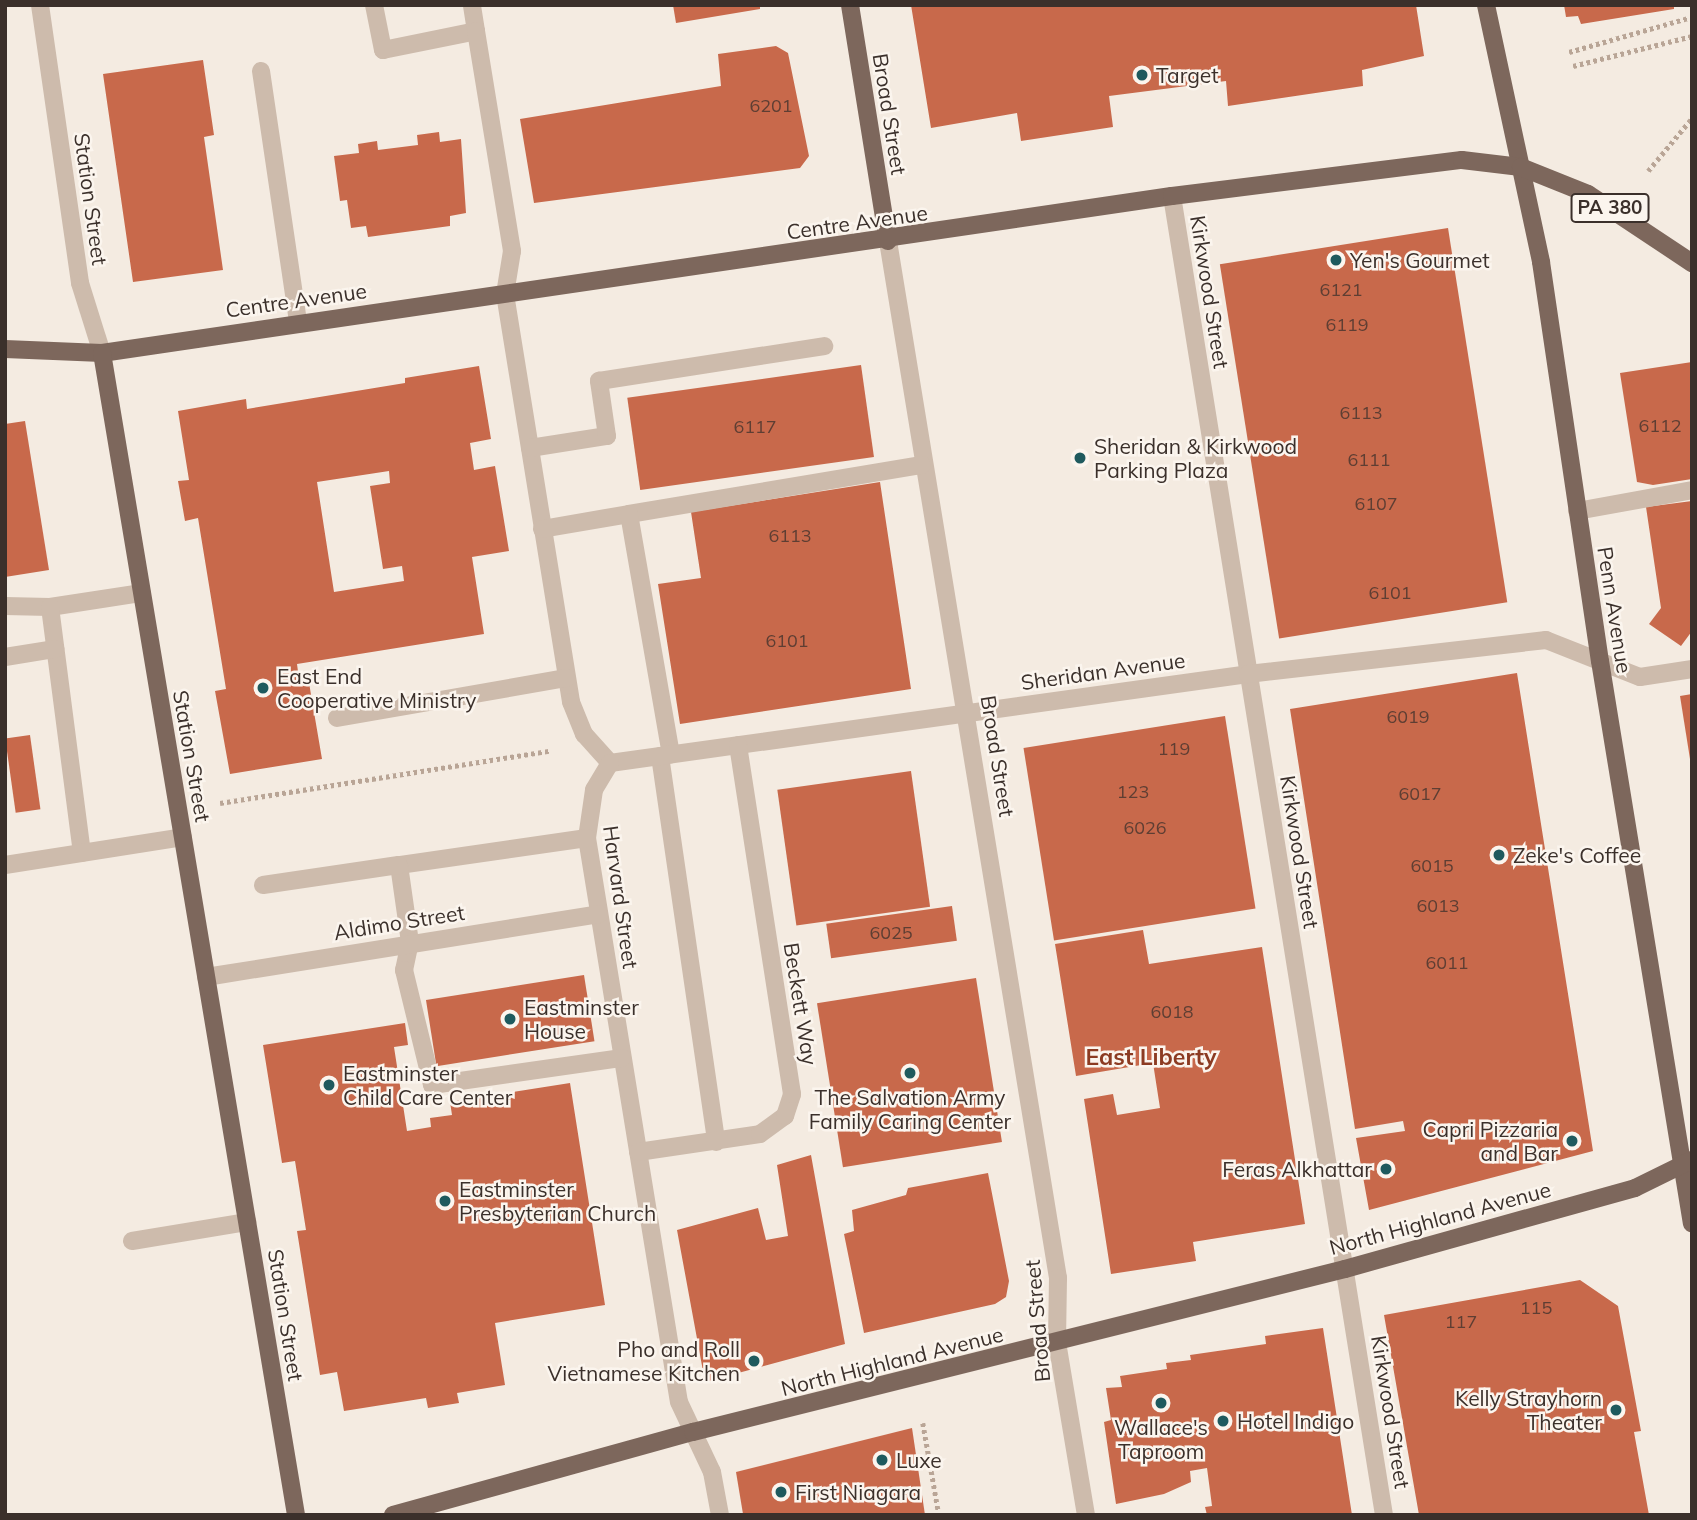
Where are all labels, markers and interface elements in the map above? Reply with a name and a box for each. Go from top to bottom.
street label: Broad Street [868,52,912,176]
place label: Target [1156,62,1219,88]
marker: Target [1134,67,1150,83]
house number: 6201 [749,95,793,117]
street label: Station Street [69,131,113,267]
road number: PA 380 [1570,192,1650,224]
street label: Centre Avenue [785,200,929,244]
street label: Kirkwood Street [1185,214,1235,370]
place label: Yen's Gourmet [1350,247,1490,273]
marker: Yen's Gourmet [1328,252,1344,268]
street label: Centre Avenue [224,278,368,322]
house number: 6121 [1319,279,1363,301]
house number: 6119 [1325,314,1369,336]
house number: 6113 [1339,402,1383,424]
house number: 6112 [1638,415,1682,437]
house number: 6117 [733,416,777,438]
place label: Sheridan & Kirkwood Parking Plaza [1094,433,1297,483]
house number: 6111 [1347,449,1391,471]
marker: Sheridan & Kirkwood Parking Plaza [1072,450,1088,466]
house number: 6107 [1354,493,1398,515]
house number: 6113 [768,525,812,547]
street label: Penn Avenue [1593,545,1637,675]
house number: 6101 [1368,582,1412,604]
house number: 6101 [765,630,809,652]
street label: Sheridan Avenue [1019,647,1187,695]
place label: East End Cooperative Ministry [277,663,476,713]
marker: East End Cooperative Ministry [255,680,271,696]
street label: Station Street [168,688,216,824]
street label: Broad Street [976,694,1020,818]
house number: 6019 [1386,706,1430,728]
house number: 119 [1158,738,1190,760]
street label: Kirkwood Street [1275,774,1325,930]
house number: 123 [1117,781,1149,803]
house number: 6017 [1398,783,1442,805]
house number: 6026 [1123,817,1167,839]
street label: Harvard Street [598,824,644,970]
place label: Zeke's Coffee [1513,842,1641,868]
marker: Zeke's Coffee [1491,847,1507,863]
house number: 6015 [1410,855,1454,877]
house number: 6013 [1416,895,1460,917]
street label: Aldimo Street [332,899,466,945]
house number: 6025 [869,922,913,944]
street label: Beckett Way [779,941,823,1067]
house number: 6011 [1425,952,1469,974]
place label: Eastminster House [524,994,639,1044]
house number: 6018 [1150,1001,1194,1023]
marker: Eastminster House [502,1011,518,1027]
district label: East Liberty [1085,1043,1217,1071]
place label: Eastminster Child Care Center [343,1060,512,1110]
marker: The Salvation Army Family Caring Center [902,1065,918,1081]
marker: Eastminster Child Care Center [321,1077,337,1093]
place label: The Salvation Army Family Caring Center [809,1084,1011,1134]
place label: Capri Pizzaria and Bar [1422,1116,1558,1166]
marker: Capri Pizzaria and Bar [1564,1133,1580,1149]
place label: Feras Alkhattar [1222,1156,1372,1182]
marker: Feras Alkhattar [1378,1161,1394,1177]
place label: Eastminster Presbyterian Church [459,1176,656,1226]
street label: North Highland Avenue [1327,1176,1553,1260]
marker: Eastminster Presbyterian Church [437,1193,453,1209]
street label: Station Street [263,1247,309,1383]
street label: Broad Street [1019,1259,1055,1383]
house number: 115 [1520,1297,1552,1319]
house number: 117 [1445,1311,1477,1333]
street label: North Highland Avenue [778,1321,1006,1401]
street label: Kirkwood Street [1366,1334,1416,1490]
place label: Pho and Roll Vietnamese Kitchen [548,1336,740,1386]
marker: Pho and Roll Vietnamese Kitchen [746,1353,762,1369]
place label: Kelly Strayhorn Theater [1455,1385,1602,1435]
marker: Wallace's Taproom [1153,1395,1169,1411]
marker: Kelly Strayhorn Theater [1608,1402,1624,1418]
place label: Hotel Indigo [1237,1408,1354,1434]
marker: Hotel Indigo [1215,1413,1231,1429]
place label: Wallace's Taproom [1114,1414,1208,1464]
place label: Luxe [896,1447,942,1473]
marker: Luxe [874,1452,890,1468]
place label: First Niagara [795,1479,921,1505]
marker: First Niagara [773,1484,789,1500]

